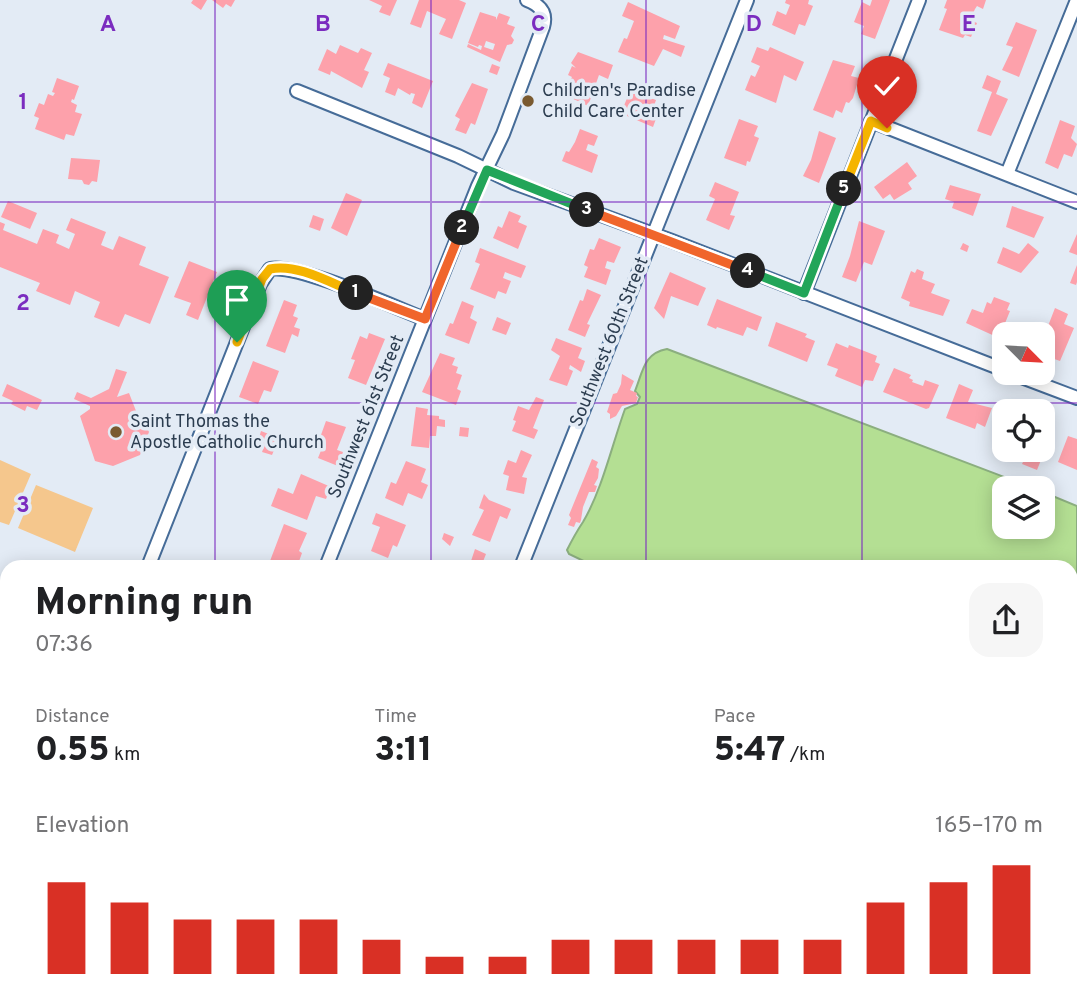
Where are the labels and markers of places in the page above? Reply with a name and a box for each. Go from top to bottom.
pin [857,56,917,128]
place label: Children's Paradise Child Care Center [542,80,696,124]
marker: Children's Paradise Child Care Center [520,93,536,109]
pin: 5 [826,172,862,206]
pin: 3 [570,192,604,228]
pin: 2 [444,210,480,246]
pin: 4 [730,254,766,288]
pin [207,270,267,342]
pin: 1 [338,276,374,310]
place label: Saint Thomas the Apostle Catholic Church [130,411,324,455]
marker: Saint Thomas the Apostle Catholic Church [108,424,124,440]

